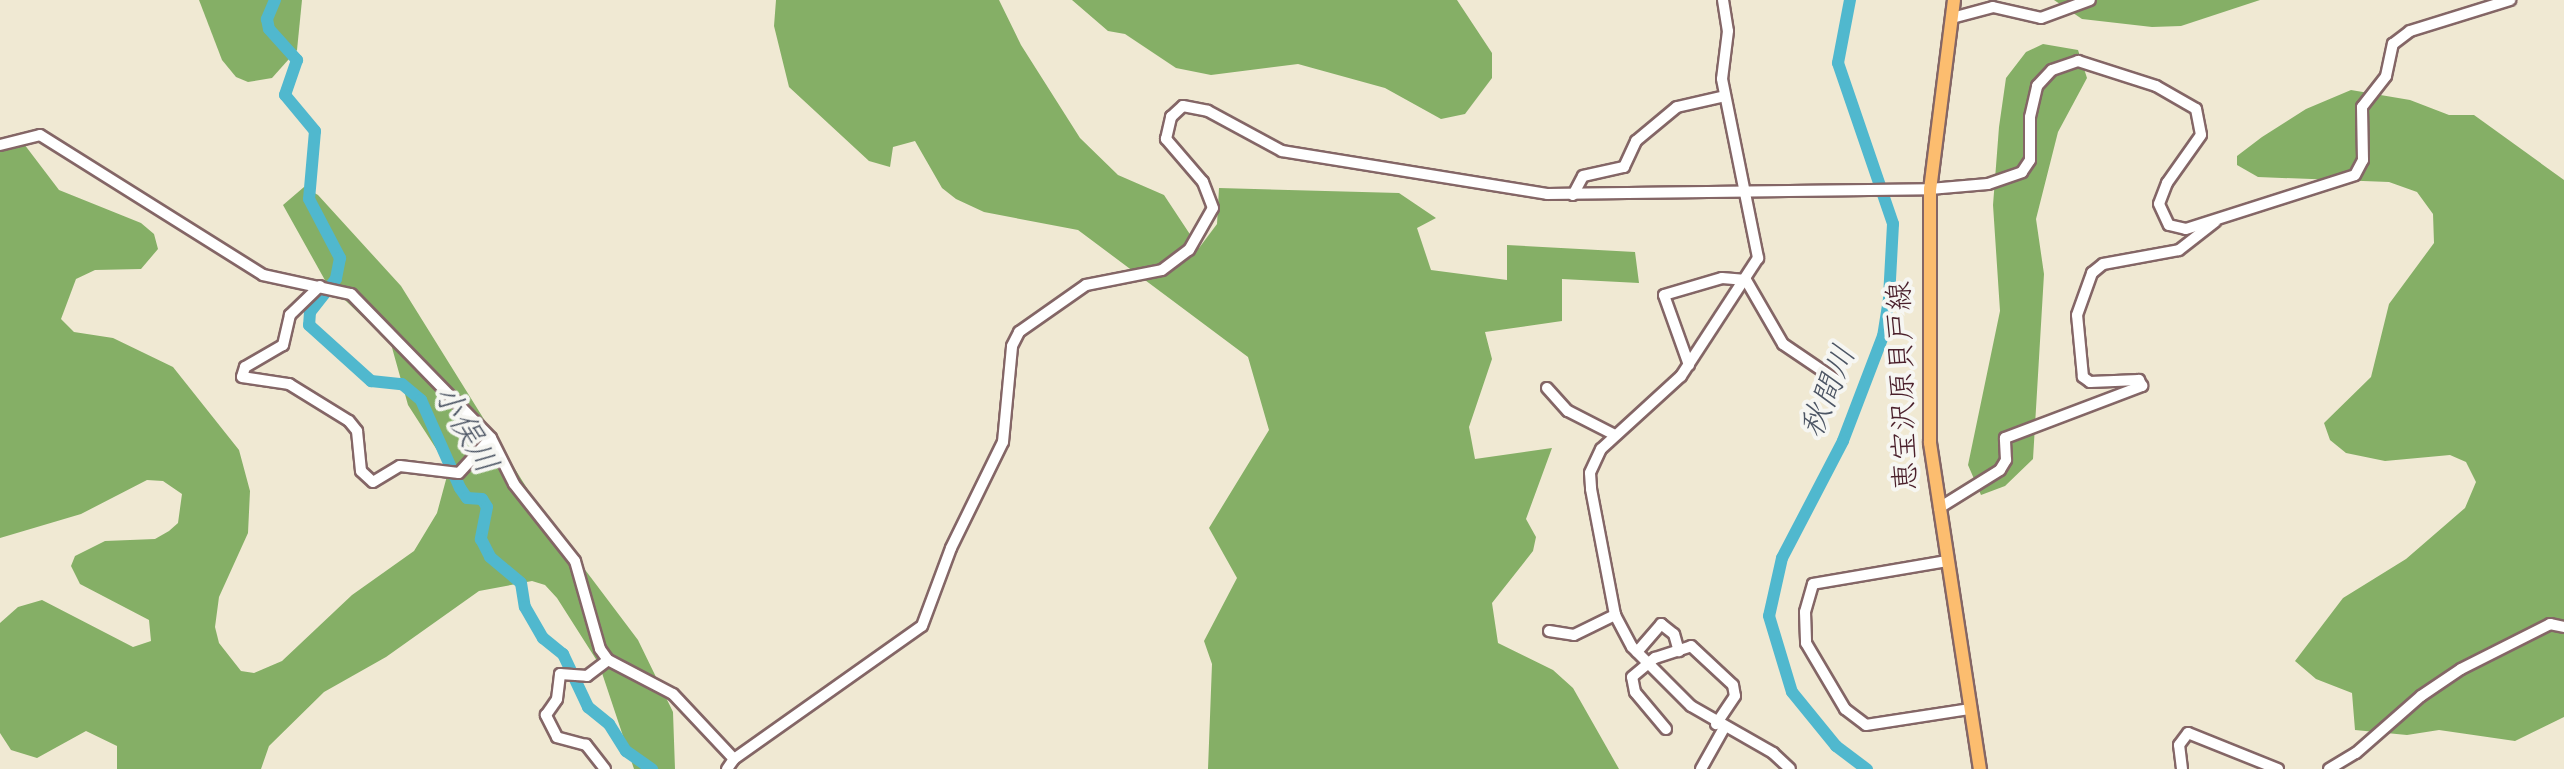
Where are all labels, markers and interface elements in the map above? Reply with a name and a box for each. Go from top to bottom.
street label: 恵宝沢原貝戸線 [1885,280,1929,492]
water label: 秋間川 [1796,341,1868,445]
water label: 小俣川 [421,380,503,482]

